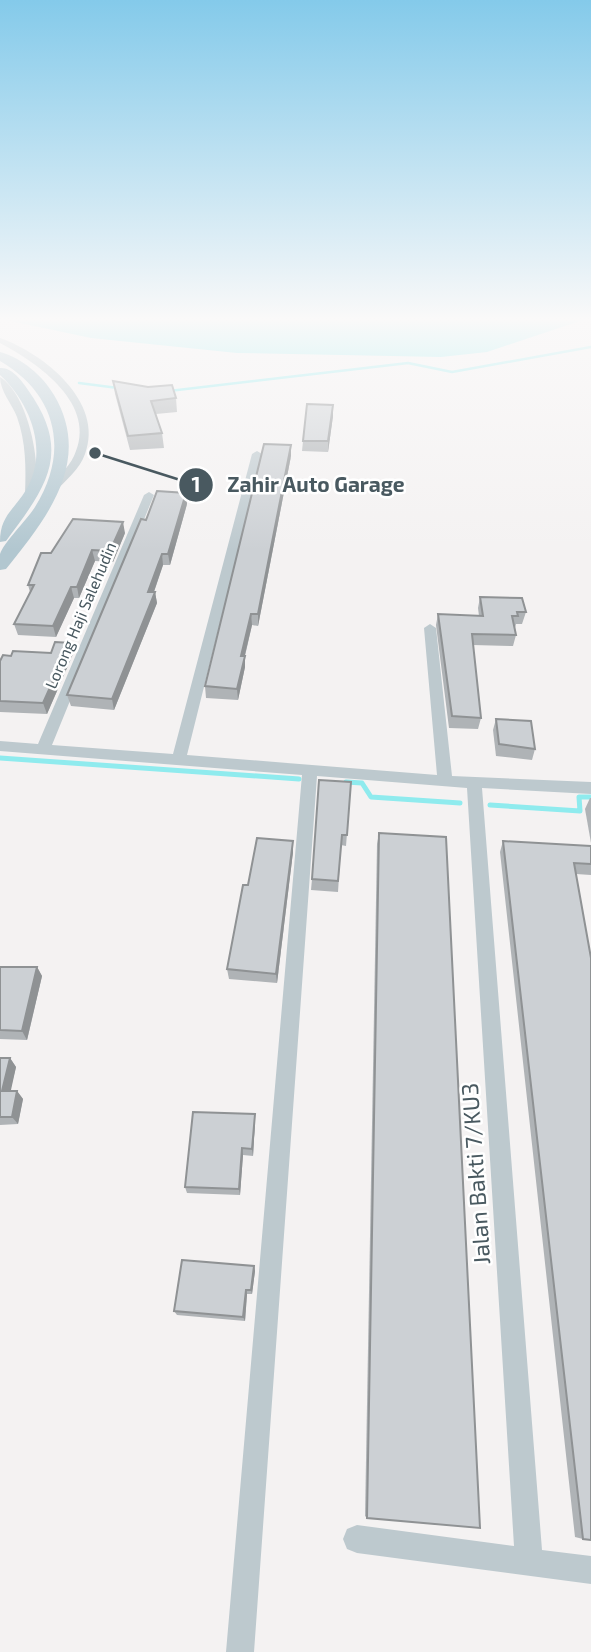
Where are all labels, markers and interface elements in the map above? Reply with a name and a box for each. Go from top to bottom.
callout: Zahir Auto Garage [178,464,419,506]
text: 1 [191,471,201,496]
text: Zahir Auto Garage [227,471,405,496]
street label: Lorong Haji Salehudin [41,539,120,692]
street label: Jalan Bakti 7/KU3 [455,1082,495,1266]

